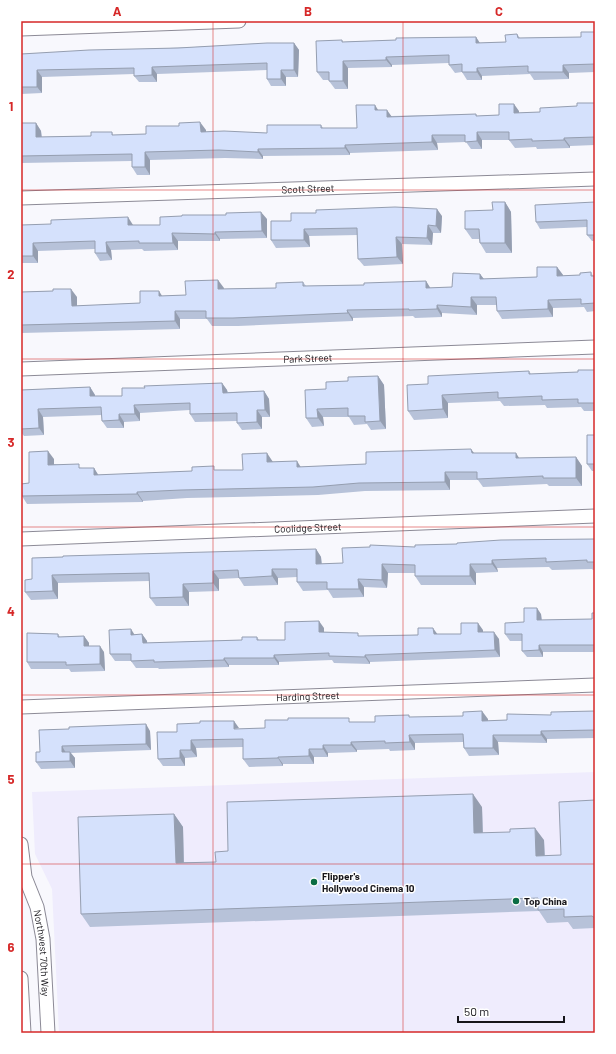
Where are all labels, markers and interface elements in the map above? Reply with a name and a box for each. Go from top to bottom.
text: A [113,3,122,19]
text: B [304,3,312,19]
text: C [495,3,503,19]
text: 1 [9,98,13,114]
street label: Scott Street [281,182,335,195]
text: 2 [7,266,15,282]
street label: Park Street [283,351,333,365]
text: 3 [7,434,15,450]
street label: Coolidge Street [274,520,342,535]
text: 4 [7,603,15,619]
street label: Harding Street [276,689,340,703]
text: 5 [7,771,15,787]
place label: Flipper's Hollywood Cinema 10 [322,870,415,894]
marker: Flipper's Hollywood Cinema 10 [309,877,319,887]
place label: Top China [524,895,567,907]
marker: Top China [511,896,521,906]
street label: Northwest 70th Way [32,909,52,997]
text: 6 [8,939,15,955]
scale bar [458,998,564,1024]
text: 50 m [464,1004,489,1018]

